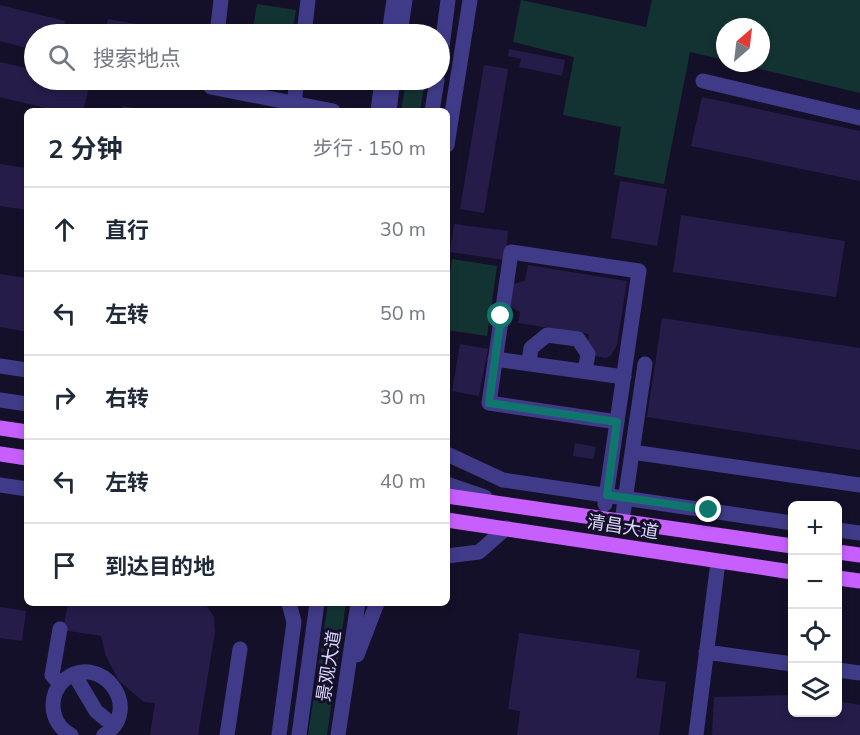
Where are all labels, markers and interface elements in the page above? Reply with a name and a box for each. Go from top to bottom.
north arrow [716,18,770,72]
search box [24,24,450,90]
icon: search [45,41,78,74]
text: 搜索地点 [93,44,181,74]
text: 2 分钟 [48,132,123,167]
text: 步行 · 150 m [313,135,426,162]
icon: ahead [48,213,81,246]
text: 直行 [105,216,149,246]
text: 30 m [380,216,426,243]
icon: left [48,297,81,330]
text: 左转 [105,300,149,330]
text: 50 m [380,300,426,327]
route start [487,302,513,328]
icon: right [48,381,81,414]
text: 右转 [105,384,149,414]
text: 30 m [380,384,426,411]
icon: left [48,465,81,498]
text: 左转 [105,468,149,498]
text: 40 m [380,468,426,495]
route end [695,496,721,522]
map controls [788,501,842,717]
button: + [788,501,842,555]
street label: 清昌大道 [586,510,660,544]
icon: arrive [48,549,81,582]
text: 到达目的地 [105,552,215,582]
button: − [788,555,842,609]
button: locate [788,609,842,663]
street label: 景观大道 [312,629,346,703]
button: layers [788,663,842,717]

